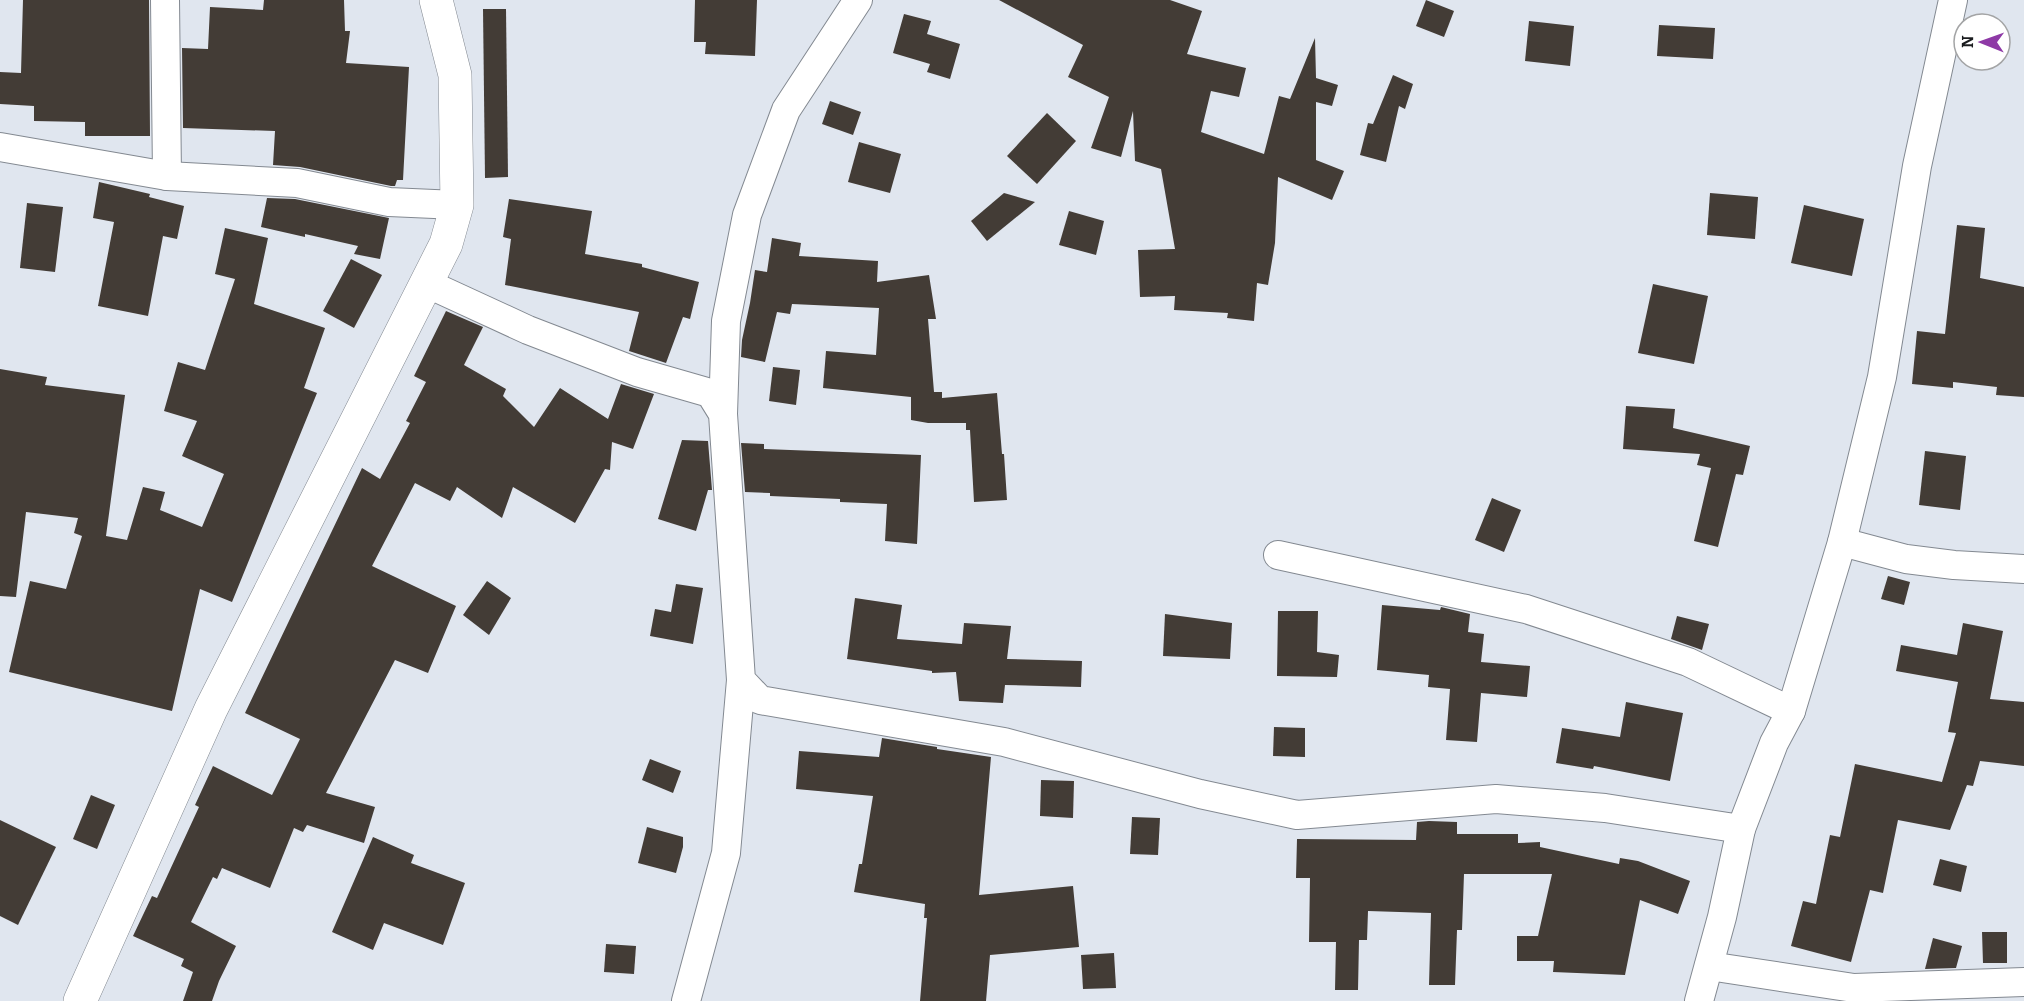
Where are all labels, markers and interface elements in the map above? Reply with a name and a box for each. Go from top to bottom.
north arrow [1952,12,2012,72]
text: N [1958,35,1977,48]

